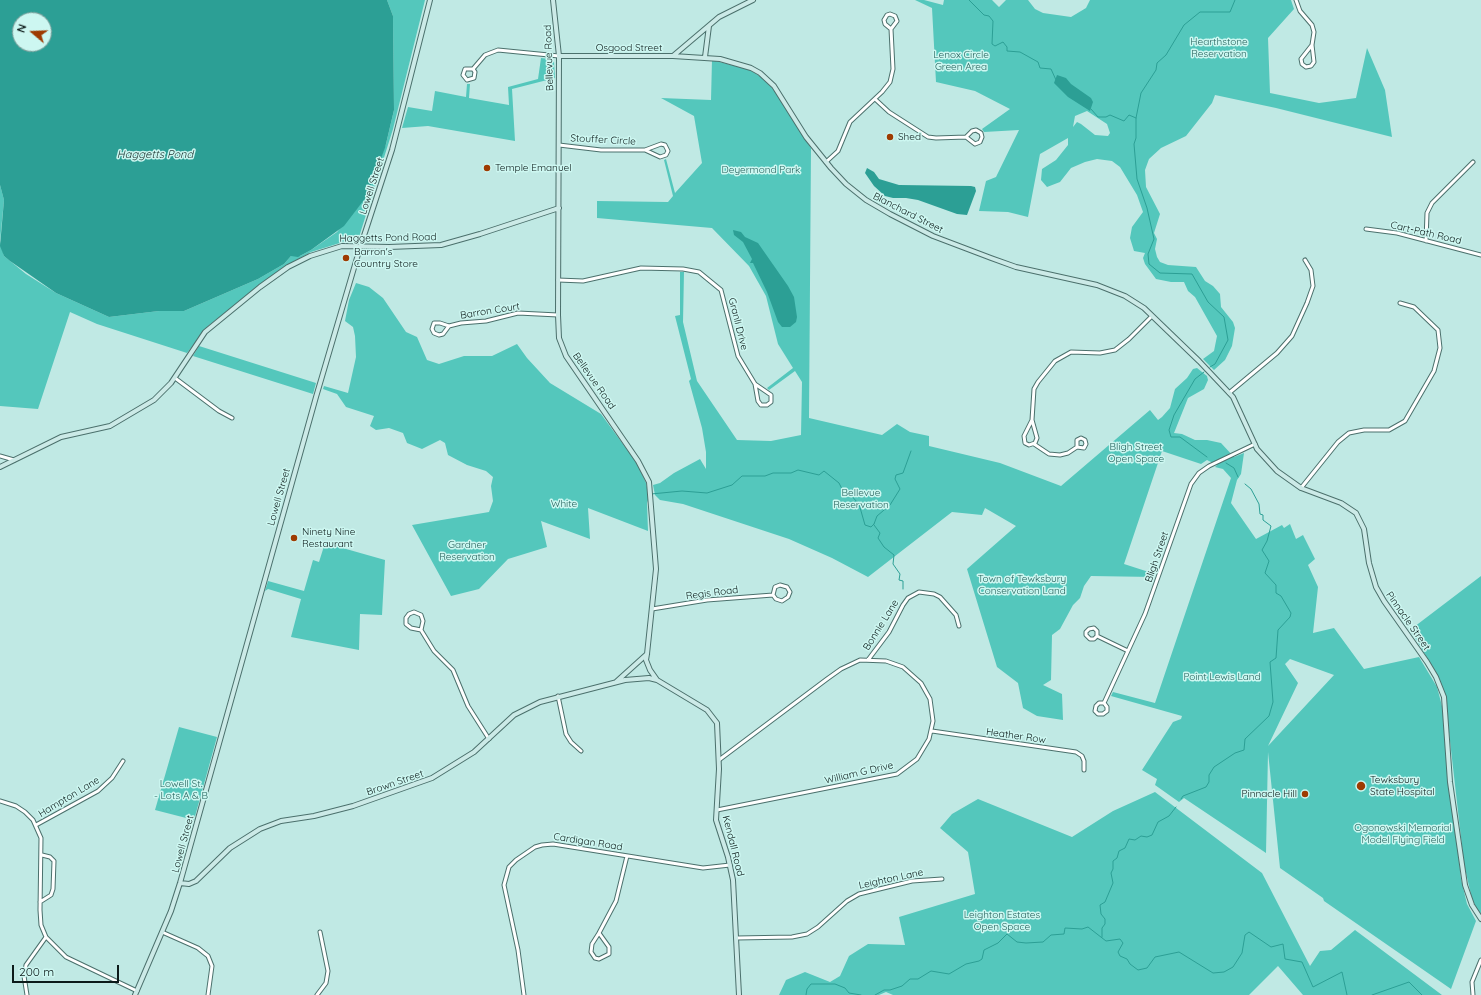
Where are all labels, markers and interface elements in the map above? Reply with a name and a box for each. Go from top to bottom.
north arrow [12,12,52,52]
text: N [14,22,30,35]
street label: Bellevue Road [542,25,556,91]
park label: Hearthstone Reservation [1190,36,1248,60]
street label: Osgood Street [596,42,662,54]
park label: Lenox Circle Green Area [933,49,989,72]
place label: Shed [898,131,921,143]
street label: Stouffer Circle [570,132,636,148]
marker: Shed [885,132,895,142]
water label: Haggetts Pond [117,148,193,162]
street label: Lowell Street [357,156,387,216]
place label: Temple Emanuel [495,162,572,174]
marker: Temple Emanuel [482,163,492,173]
park label: Deyermond Park [722,164,800,176]
street label: Blanchard Street [871,190,945,236]
street label: Cart-Path Road [1389,219,1463,247]
street label: Haggetts Pond Road [339,231,437,245]
place label: Barron's Country Store [354,246,418,270]
marker: Barron's Country Store [341,253,351,263]
street label: Granli Drive [726,296,750,352]
street label: Barron Court [459,300,521,322]
street label: Bellevue Road [570,350,618,412]
park label: Bligh Street Open Space [1108,441,1164,464]
street label: Lowell Street [265,467,293,527]
park label: Bellevue Reservation [833,487,889,510]
park label: White [551,498,577,510]
place label: Ninety Nine Restaurant [302,526,355,550]
street label: Bligh Street [1143,530,1171,584]
marker: Ninety Nine Restaurant [289,533,299,543]
park label: Gardner Reservation [439,539,495,562]
park label: Town of Tewksbury Conservation Land [978,573,1066,596]
street label: Regis Road [685,584,739,602]
street label: Pinnacle Street [1383,589,1433,653]
street label: Bonnie Lane [861,597,901,653]
park label: Point Lewis Land [1183,671,1261,683]
street label: Heather Row [985,726,1047,746]
street label: William G Drive [823,759,895,787]
street label: Brown Street [365,768,425,798]
street label: Hampton Lane [36,774,102,820]
place label: Tewksbury State Hospital [1370,774,1435,798]
park label: Lowell St. - Lots A & B [154,778,208,802]
marker: Tewksbury State Hospital [1355,780,1367,792]
place label: Pinnacle Hill [1242,788,1297,800]
marker: Pinnacle Hill [1300,789,1310,799]
street label: Lowell Street [170,814,196,874]
street label: Kendall Road [720,814,746,878]
park label: Ogonowski Memorial Model Flying Field [1354,822,1452,846]
street label: Cardigan Road [552,831,624,853]
street label: Leighton Lane [858,866,924,892]
park label: Leighton Estates Open Space [964,909,1040,932]
scale bar [14,957,121,983]
text: 200 m [19,964,54,979]

